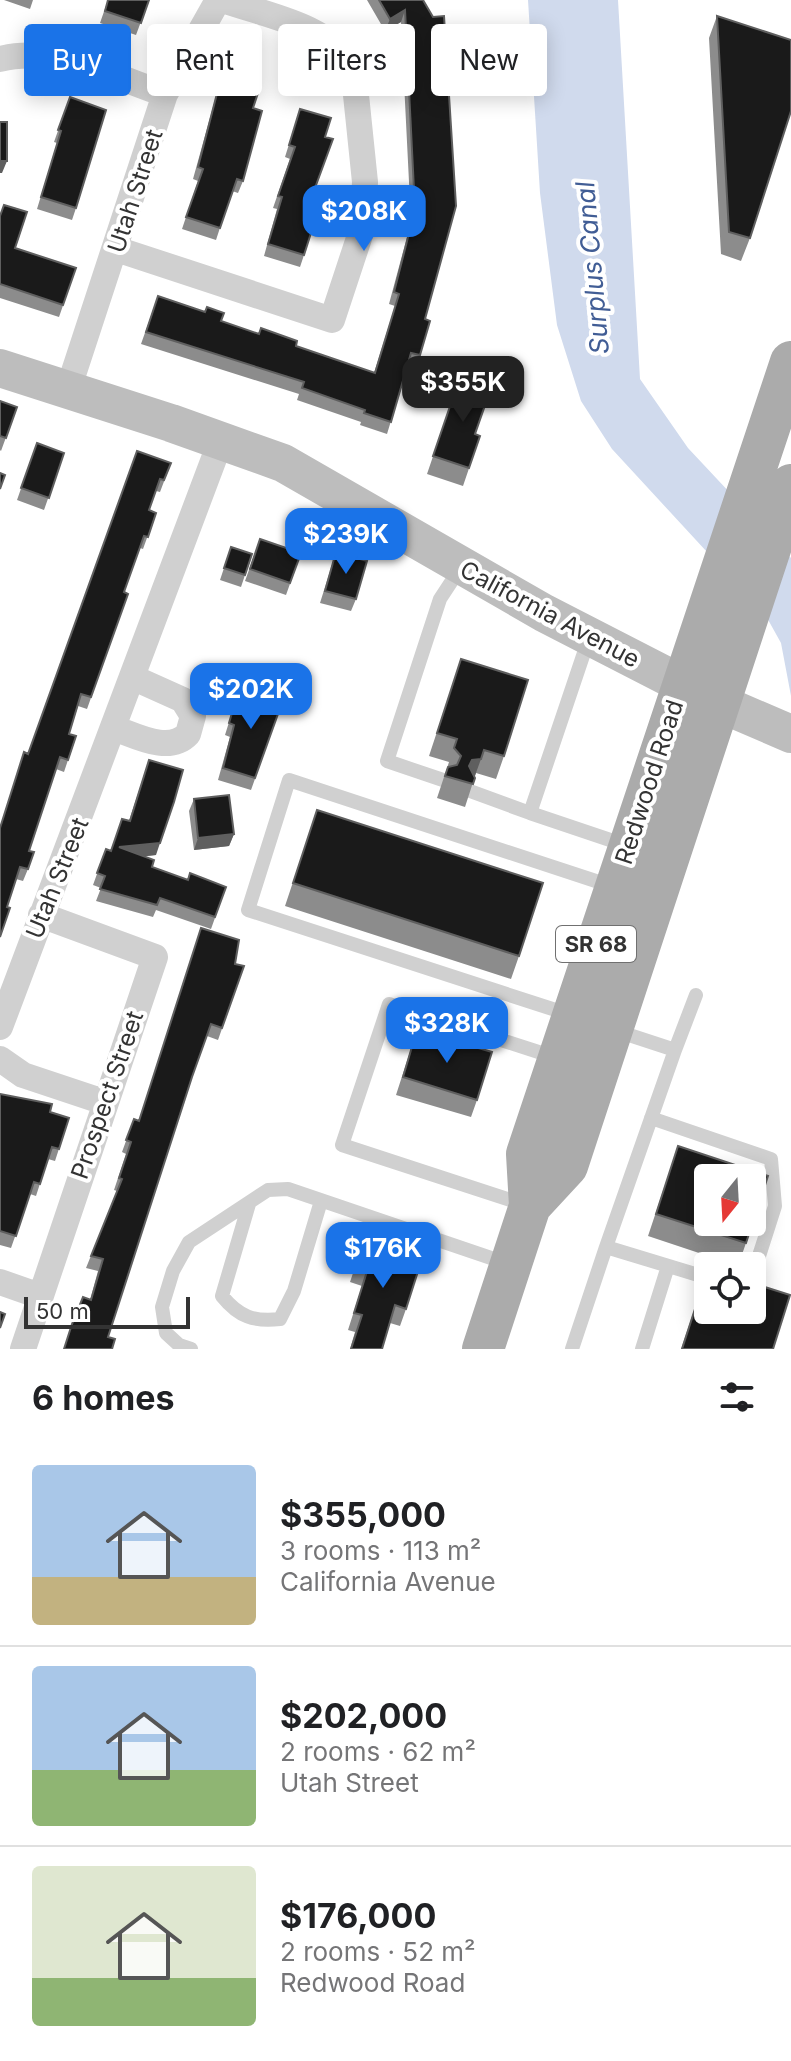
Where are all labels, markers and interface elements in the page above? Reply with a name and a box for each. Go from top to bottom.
chip: Buy [24,24,131,96]
chip: Rent [147,24,262,96]
chip: Filters [278,24,415,96]
chip: New [431,24,547,96]
street label: Utah Street [101,126,169,256]
water label: Surplus Canal [569,180,615,356]
pin: $208K [308,185,420,253]
text: $208K [321,195,407,226]
pin: $355K [407,356,519,424]
text: $355K [420,366,506,397]
pin: $239K [290,508,402,576]
text: $239K [303,518,389,549]
street label: California Avenue [455,554,645,674]
pin: $202K [195,663,307,731]
text: $202K [208,673,294,704]
street label: Redwood Road [609,696,689,868]
street label: Utah Street [20,813,94,943]
road number: SR 68 [556,926,636,962]
pin: $328K [391,997,503,1065]
street label: Prospect Street [65,1007,149,1183]
text: $328K [404,1007,490,1038]
north arrow [694,1164,766,1236]
map controls [694,1164,766,1324]
pin: $176K [327,1222,439,1290]
text: $176K [344,1232,422,1263]
button: locate [694,1252,766,1324]
scale bar [24,1293,190,1329]
text: 50 m [36,1298,89,1324]
icon: filters [715,1375,759,1419]
text: 6 homes [32,1377,174,1418]
text: $355,000 [280,1494,446,1535]
icon: home [96,1497,192,1593]
text: 3 rooms · 113 m² [280,1535,481,1566]
text: California Avenue [280,1566,496,1597]
text: $202,000 [280,1695,447,1736]
icon: home [96,1698,192,1794]
text: 2 rooms · 62 m² [280,1736,476,1767]
text: Utah Street [280,1767,419,1798]
text: $176,000 [280,1895,436,1936]
icon: home [96,1898,192,1994]
text: 2 rooms · 52 m² [280,1936,476,1967]
text: Redwood Road [280,1967,465,1998]

